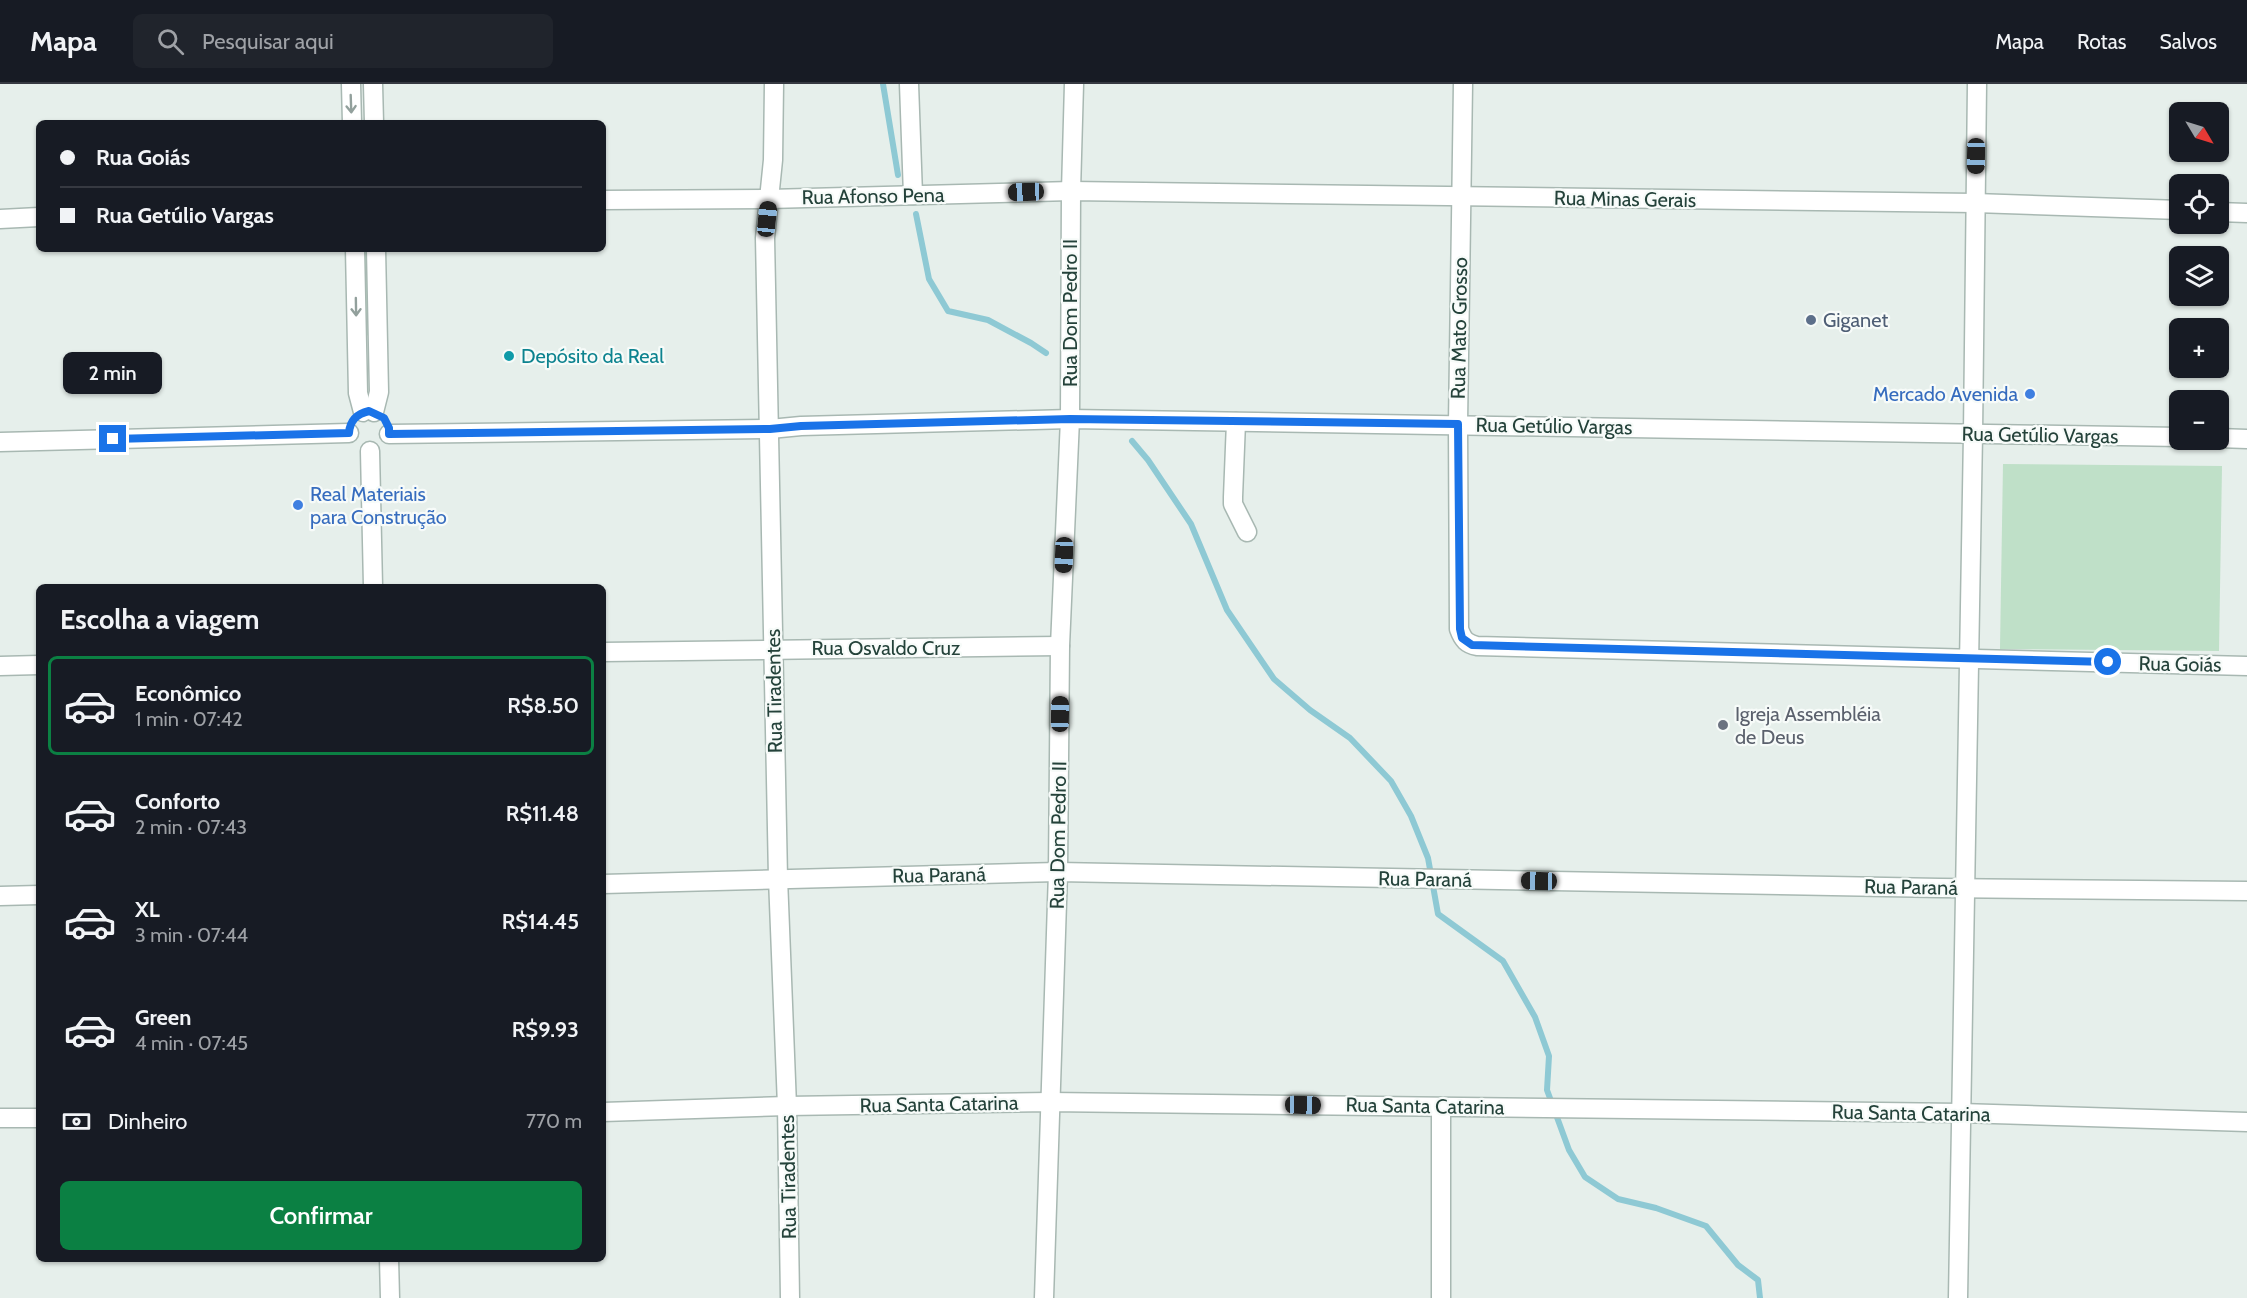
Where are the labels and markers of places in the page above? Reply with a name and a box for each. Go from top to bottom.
place label: Giganet [1823,308,1889,332]
marker: Giganet [1804,313,1818,327]
place label: Depósito da Real [521,344,664,368]
marker: Depósito da Real [502,349,516,363]
place label: Mercado Avenida [1873,382,2018,406]
marker: Mercado Avenida [2023,387,2037,401]
place label: Real Materiais para Construção [310,482,447,529]
marker: Real Materiais para Construção [291,498,305,512]
place label: Igreja Assembléia de Deus [1735,702,1881,749]
marker: Igreja Assembléia de Deus [1716,718,1730,732]

